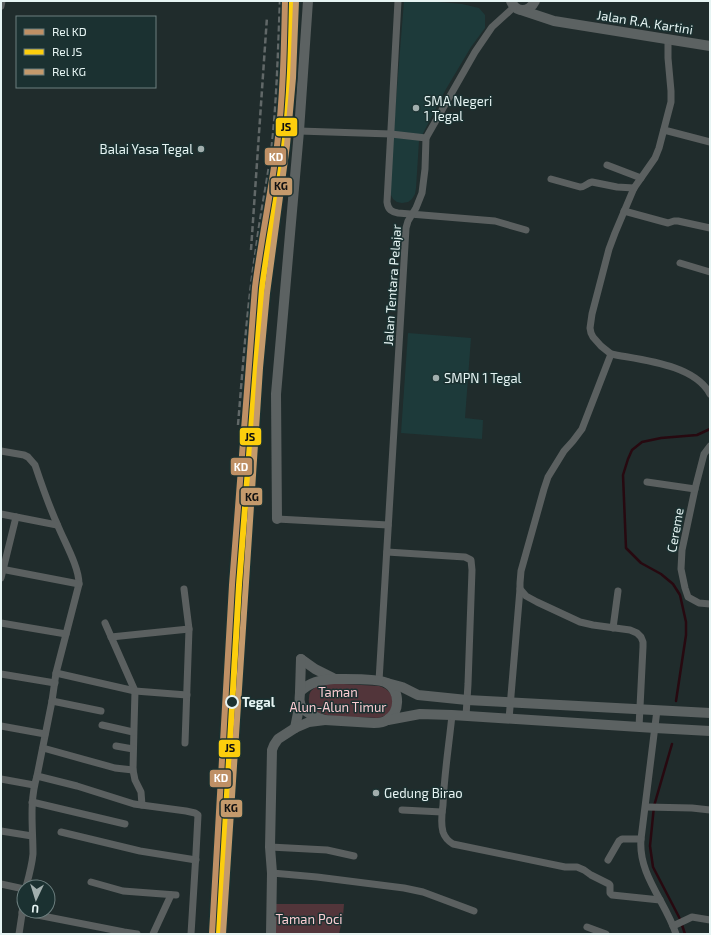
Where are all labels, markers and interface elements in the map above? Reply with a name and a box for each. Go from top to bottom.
street label: Jalan R.A. Kartini [596,7,694,37]
legend [16,16,156,88]
text: Rel KD [52,24,87,38]
text: Rel JS [52,44,83,58]
text: Rel KG [52,64,86,78]
place label: SMA Negeri 1 Tegal [424,93,492,124]
marker: SMA Negeri 1 Tegal [411,103,421,113]
line badge: JS [275,117,298,137]
text: JS [281,120,292,133]
place label: Balai Yasa Tegal [100,141,193,157]
marker: Balai Yasa Tegal [196,144,206,154]
line badge: KD [264,147,287,166]
text: KD [269,150,283,163]
line badge: KG [270,177,293,196]
text: KG [274,179,288,192]
street label: Jalan Tentara Pelajar [380,224,404,346]
place label: SMPN 1 Tegal [444,370,522,386]
marker: SMPN 1 Tegal [431,373,441,383]
line badge: JS [239,427,262,446]
text: JS [245,430,256,443]
line badge: KD [230,457,253,476]
text: KD [234,460,248,473]
line badge: KG [240,487,263,506]
text: KG [245,490,259,503]
street label: Cereme [663,507,687,553]
park label: Taman Alun-Alun Timur [289,684,387,715]
place label: Tegal [242,694,276,710]
marker: Tegal [225,695,239,709]
line badge: JS [218,739,241,758]
text: JS [225,741,236,754]
line badge: KD [209,769,232,788]
text: KD [214,771,228,784]
place label: Gedung Birao [384,785,463,801]
marker: Gedung Birao [371,788,381,798]
line badge: KG [220,799,243,818]
text: KG [224,801,238,814]
north arrow [16,879,56,919]
text: U [31,903,39,916]
park label: Taman Poci [275,911,343,927]

